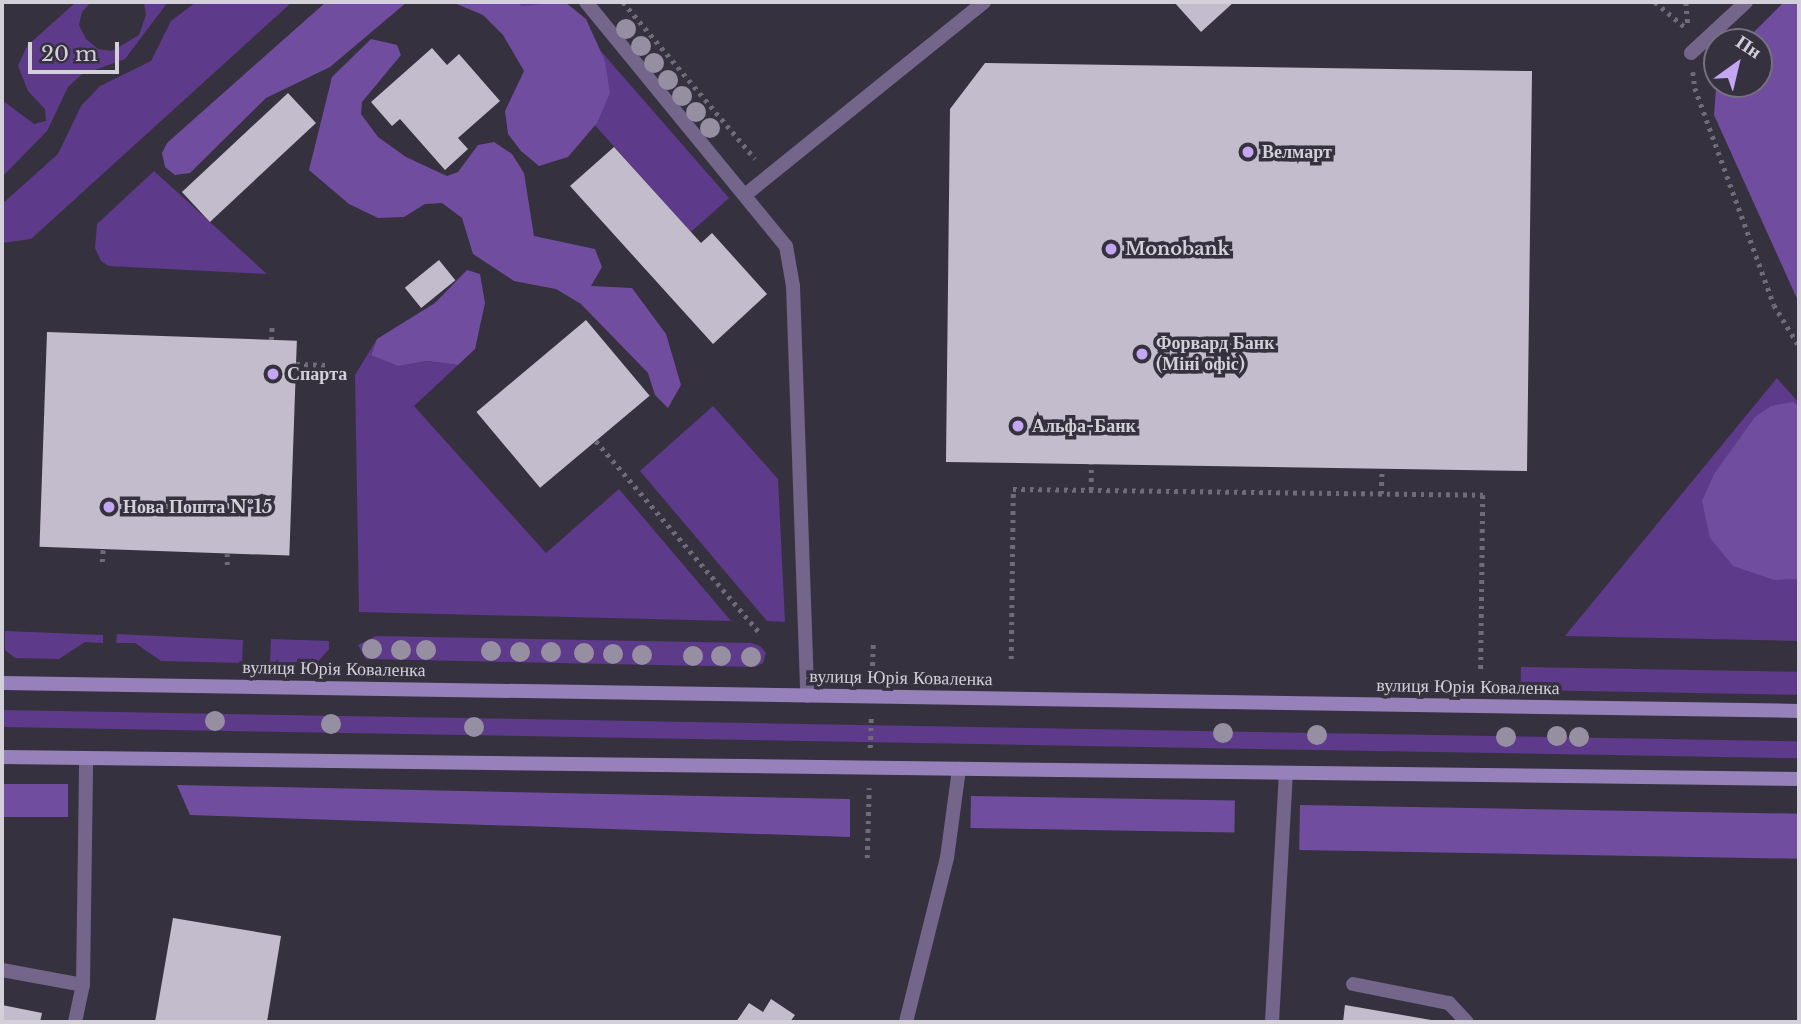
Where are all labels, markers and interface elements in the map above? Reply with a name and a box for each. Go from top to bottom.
scale bar [32,28,122,72]
north arrow [1703,28,1773,98]
text: Пн [1732,30,1766,64]
text: 20 m [41,41,98,67]
place label: Велмарт [1262,141,1332,163]
marker: Велмарт [1240,144,1256,160]
place label: Monobank [1125,238,1230,260]
marker: Monobank [1103,241,1119,257]
place label: Форвард Банк (Міні офіс) [1156,333,1275,376]
marker: Форвард Банк (Міні офіс) [1134,346,1150,362]
place label: Спарта [287,363,347,385]
marker: Спарта [265,366,281,382]
place label: Альфа-Банк [1032,415,1136,437]
marker: Альфа-Банк [1010,418,1026,434]
place label: Нова Пошта №15 [123,496,272,518]
marker: Нова Пошта №15 [101,499,117,515]
street label: вулиця Юрія Коваленка [242,657,426,681]
street label: вулиця Юрія Коваленка [809,666,993,690]
street label: вулиця Юрія Коваленка [1376,675,1560,699]

